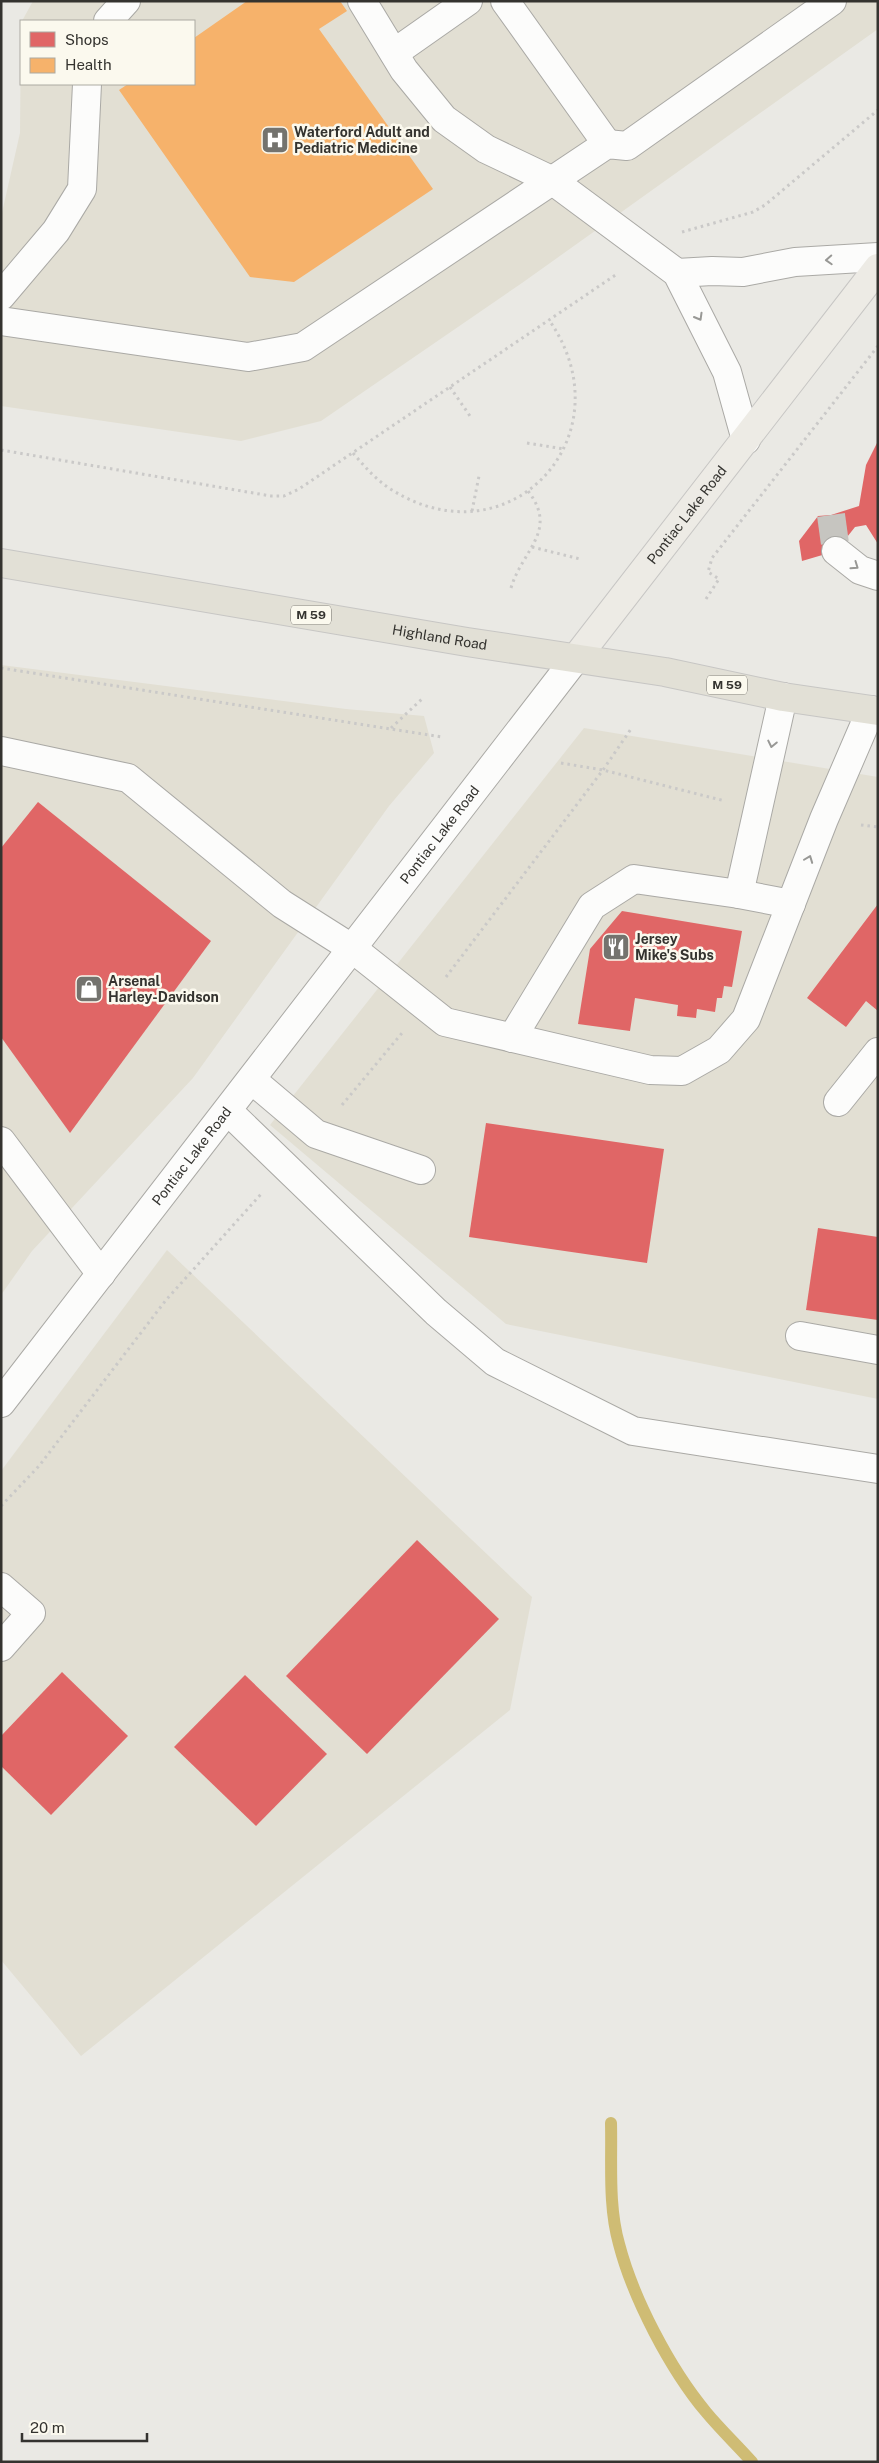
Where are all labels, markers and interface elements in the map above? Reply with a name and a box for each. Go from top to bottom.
legend [20,20,195,85]
text: Shops [65,31,109,48]
text: Health [65,56,112,73]
place label: Waterford Adult and Pediatric Medicine [294,124,430,156]
hospital icon: Waterford Adult and Pediatric Medicine [260,125,290,155]
one-way arrow [825,255,833,266]
one-way arrow [693,312,703,321]
street label: Pontiac Lake Road [644,463,730,567]
one-way arrow [850,560,859,569]
road number: M 59 [291,606,331,624]
street label: Highland Road [391,621,488,653]
road number: M 59 [707,676,747,694]
one-way arrow [768,740,778,749]
street label: Pontiac Lake Road [397,782,483,887]
one-way arrow [802,855,813,864]
place label: Jersey Mike's Subs [635,931,714,963]
restaurant icon: Jersey Mike's Subs [601,932,631,962]
place label: Arsenal Harley-Davidson [108,973,219,1005]
shop icon: Arsenal Harley-Davidson [74,974,104,1004]
street label: Pontiac Lake Road [149,1104,235,1208]
scale bar [22,2410,148,2442]
text: 20 m [30,2419,65,2436]

